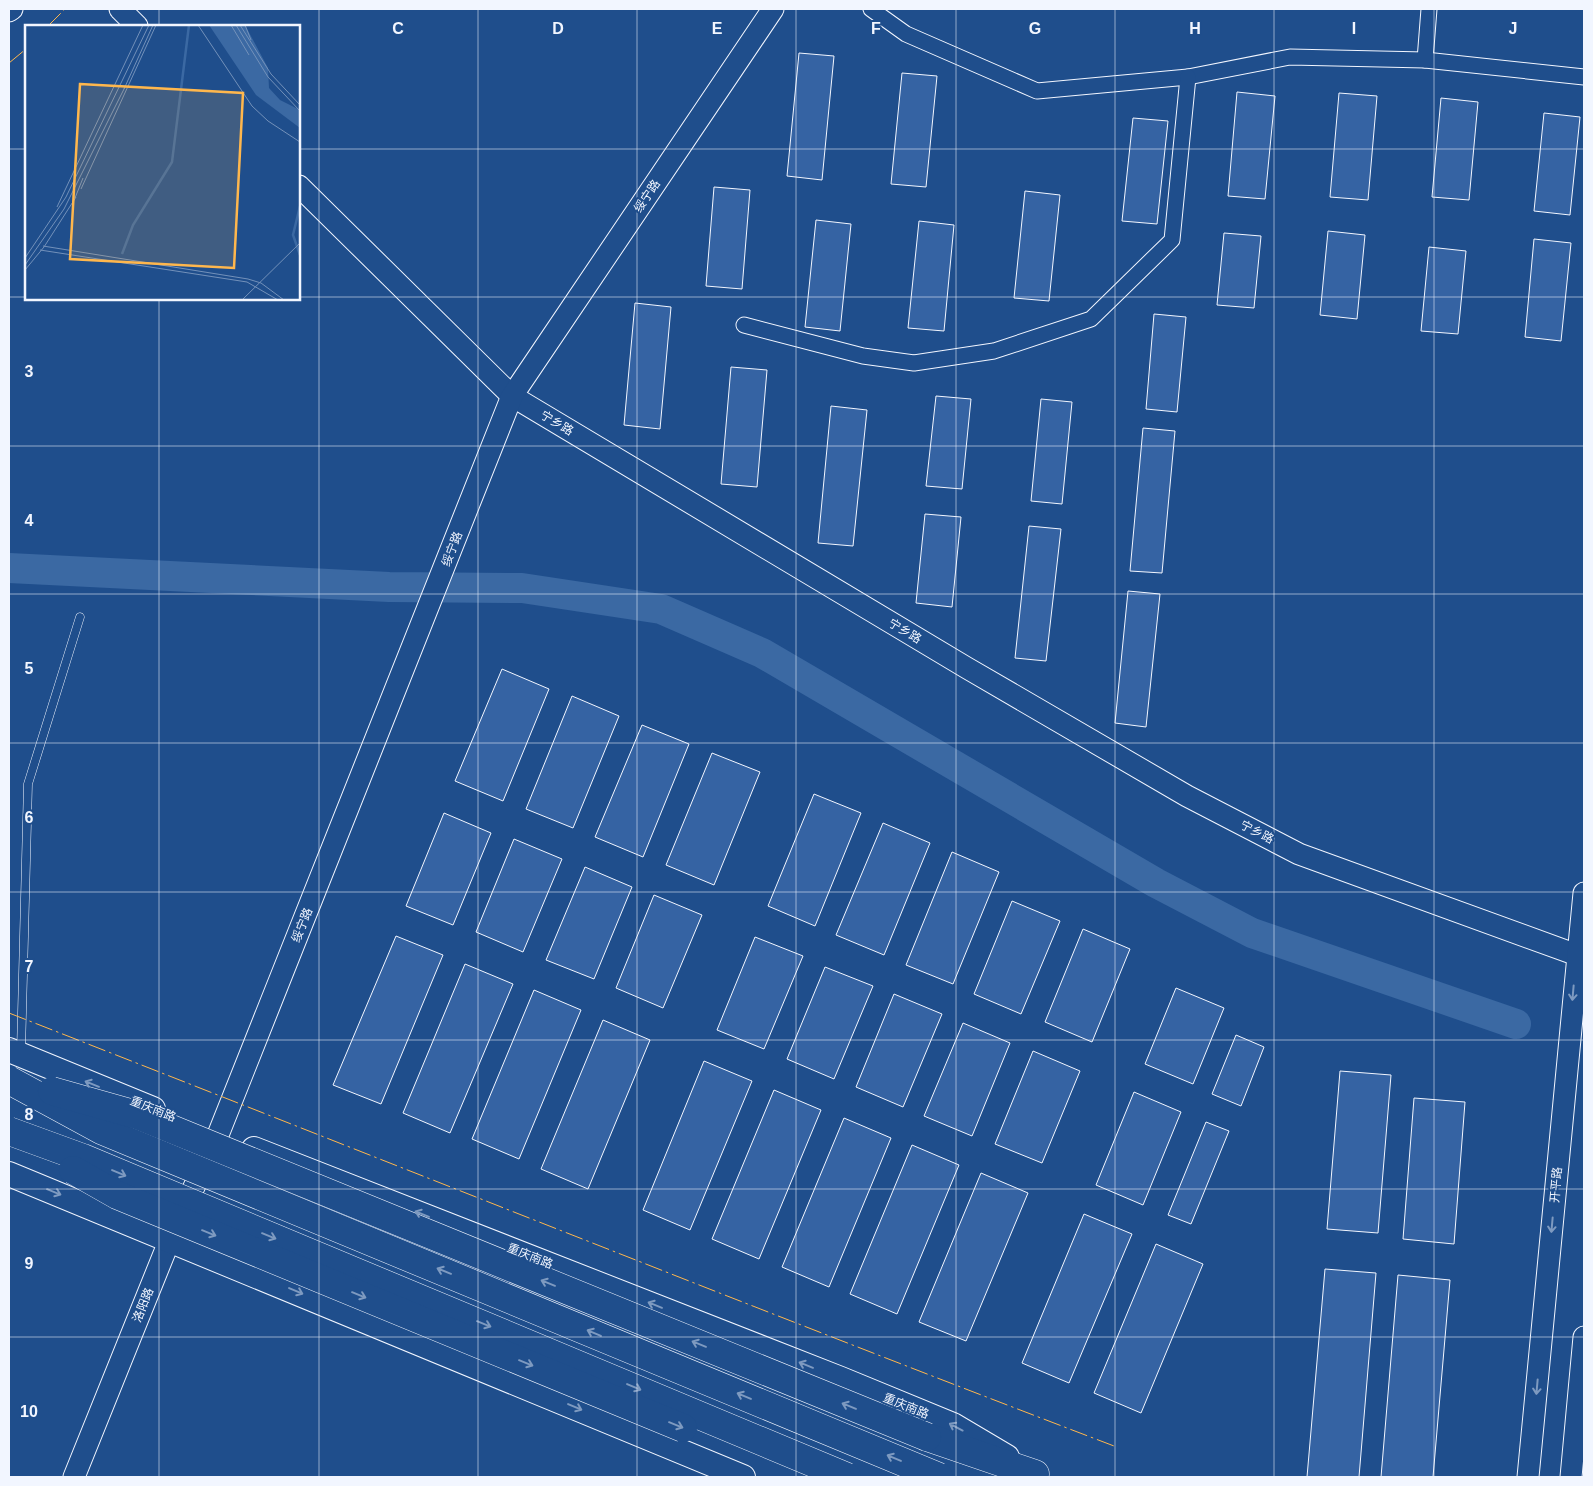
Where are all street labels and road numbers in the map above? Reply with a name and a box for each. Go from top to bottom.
street label: 绥宁路 [631,177,663,215]
street label: 宁乡路 [538,408,576,438]
street label: 绥宁路 [439,530,465,568]
street label: 宁乡路 [886,616,924,646]
street label: 宁乡路 [1238,818,1276,846]
street label: 绥宁路 [289,906,315,944]
street label: 重庆南路 [128,1094,178,1124]
street label: 开平路 [1547,1166,1565,1204]
street label: 重庆南路 [505,1241,555,1271]
street label: 洛阳路 [130,1286,156,1324]
street label: 重庆南路 [881,1391,931,1421]

